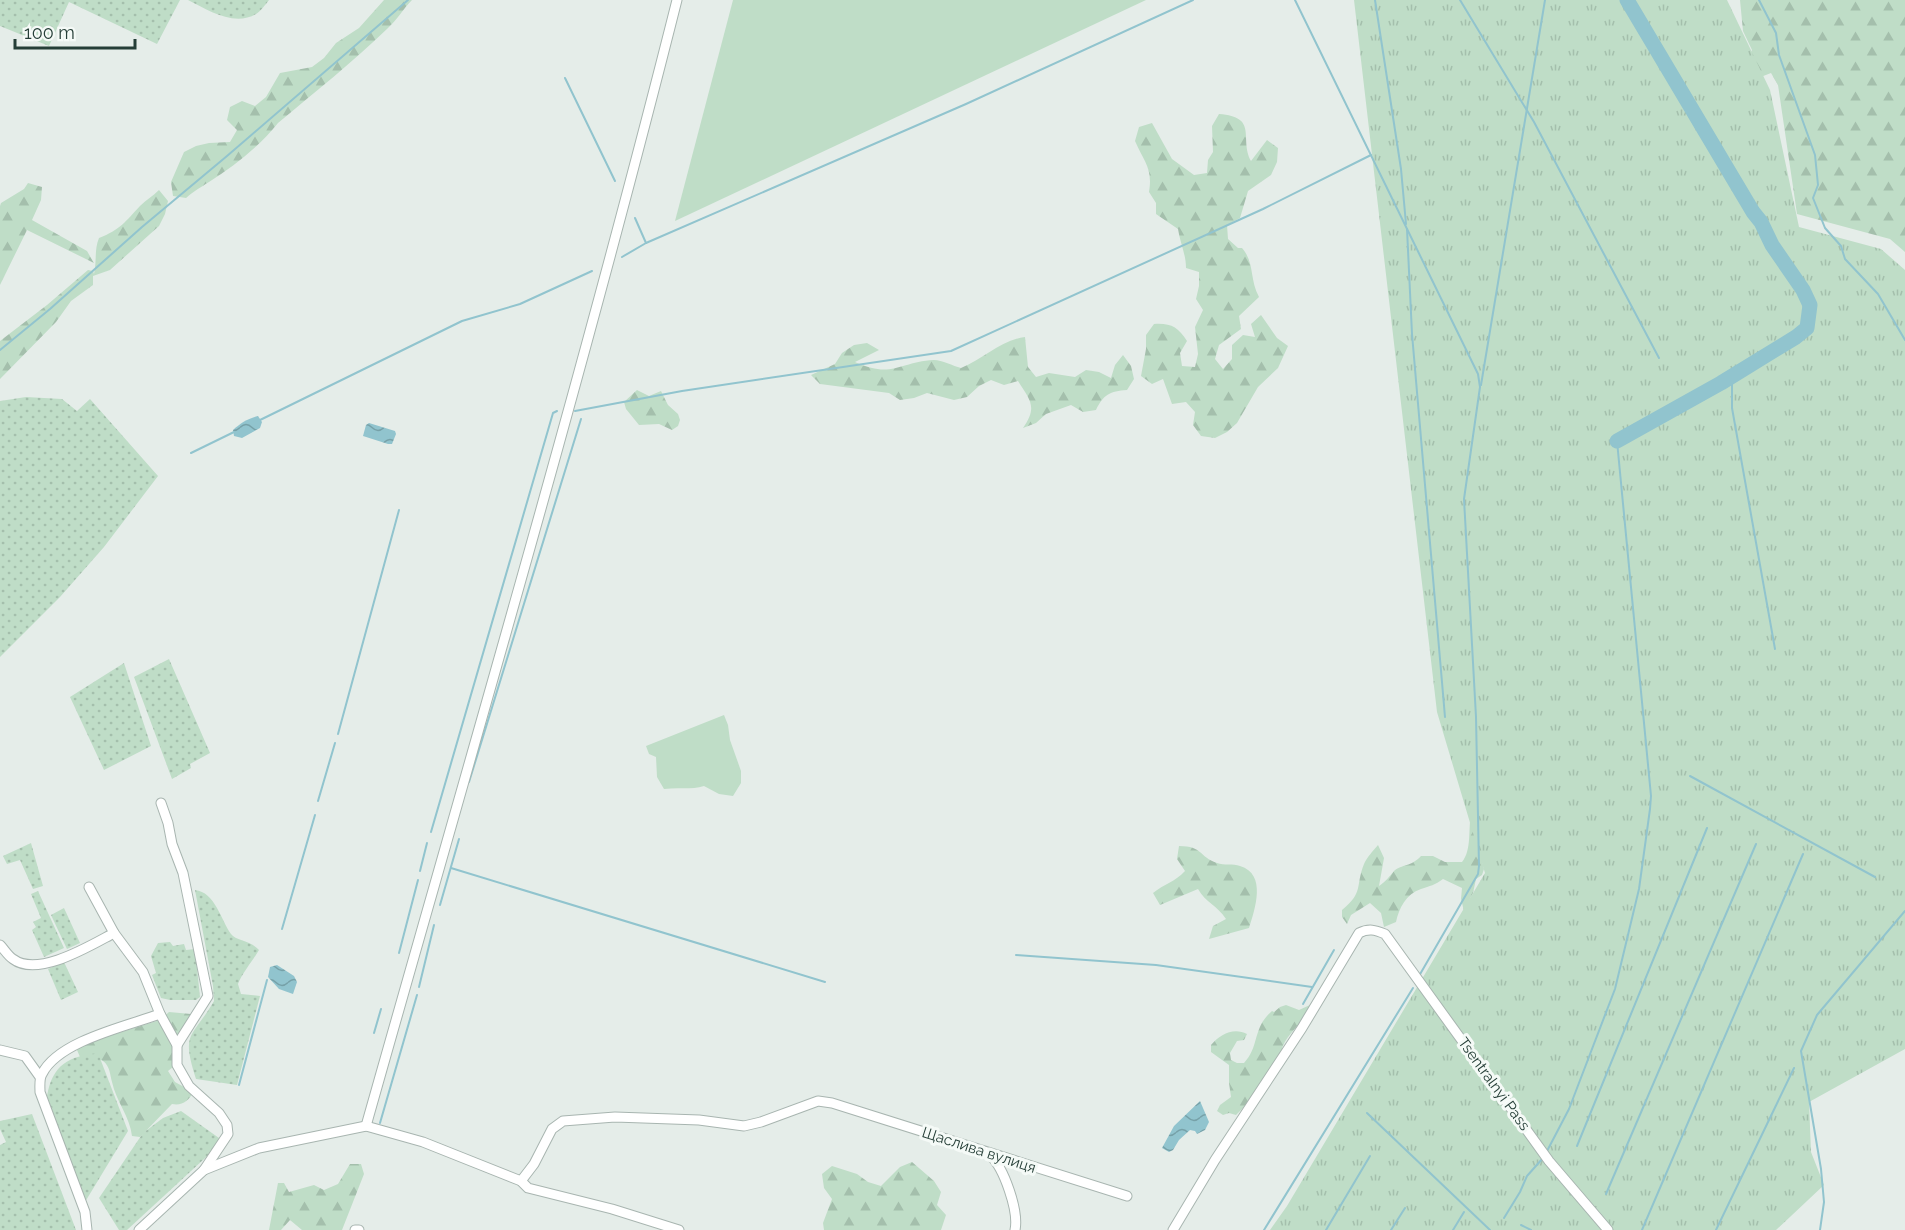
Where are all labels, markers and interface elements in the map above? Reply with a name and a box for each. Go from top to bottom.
scale bar [15,12,135,50]
text: 100 m [24,22,75,43]
street label: Tsentralnyi Pass [1454,1034,1534,1134]
street label: Щаслива вулиця [920,1123,1038,1177]

